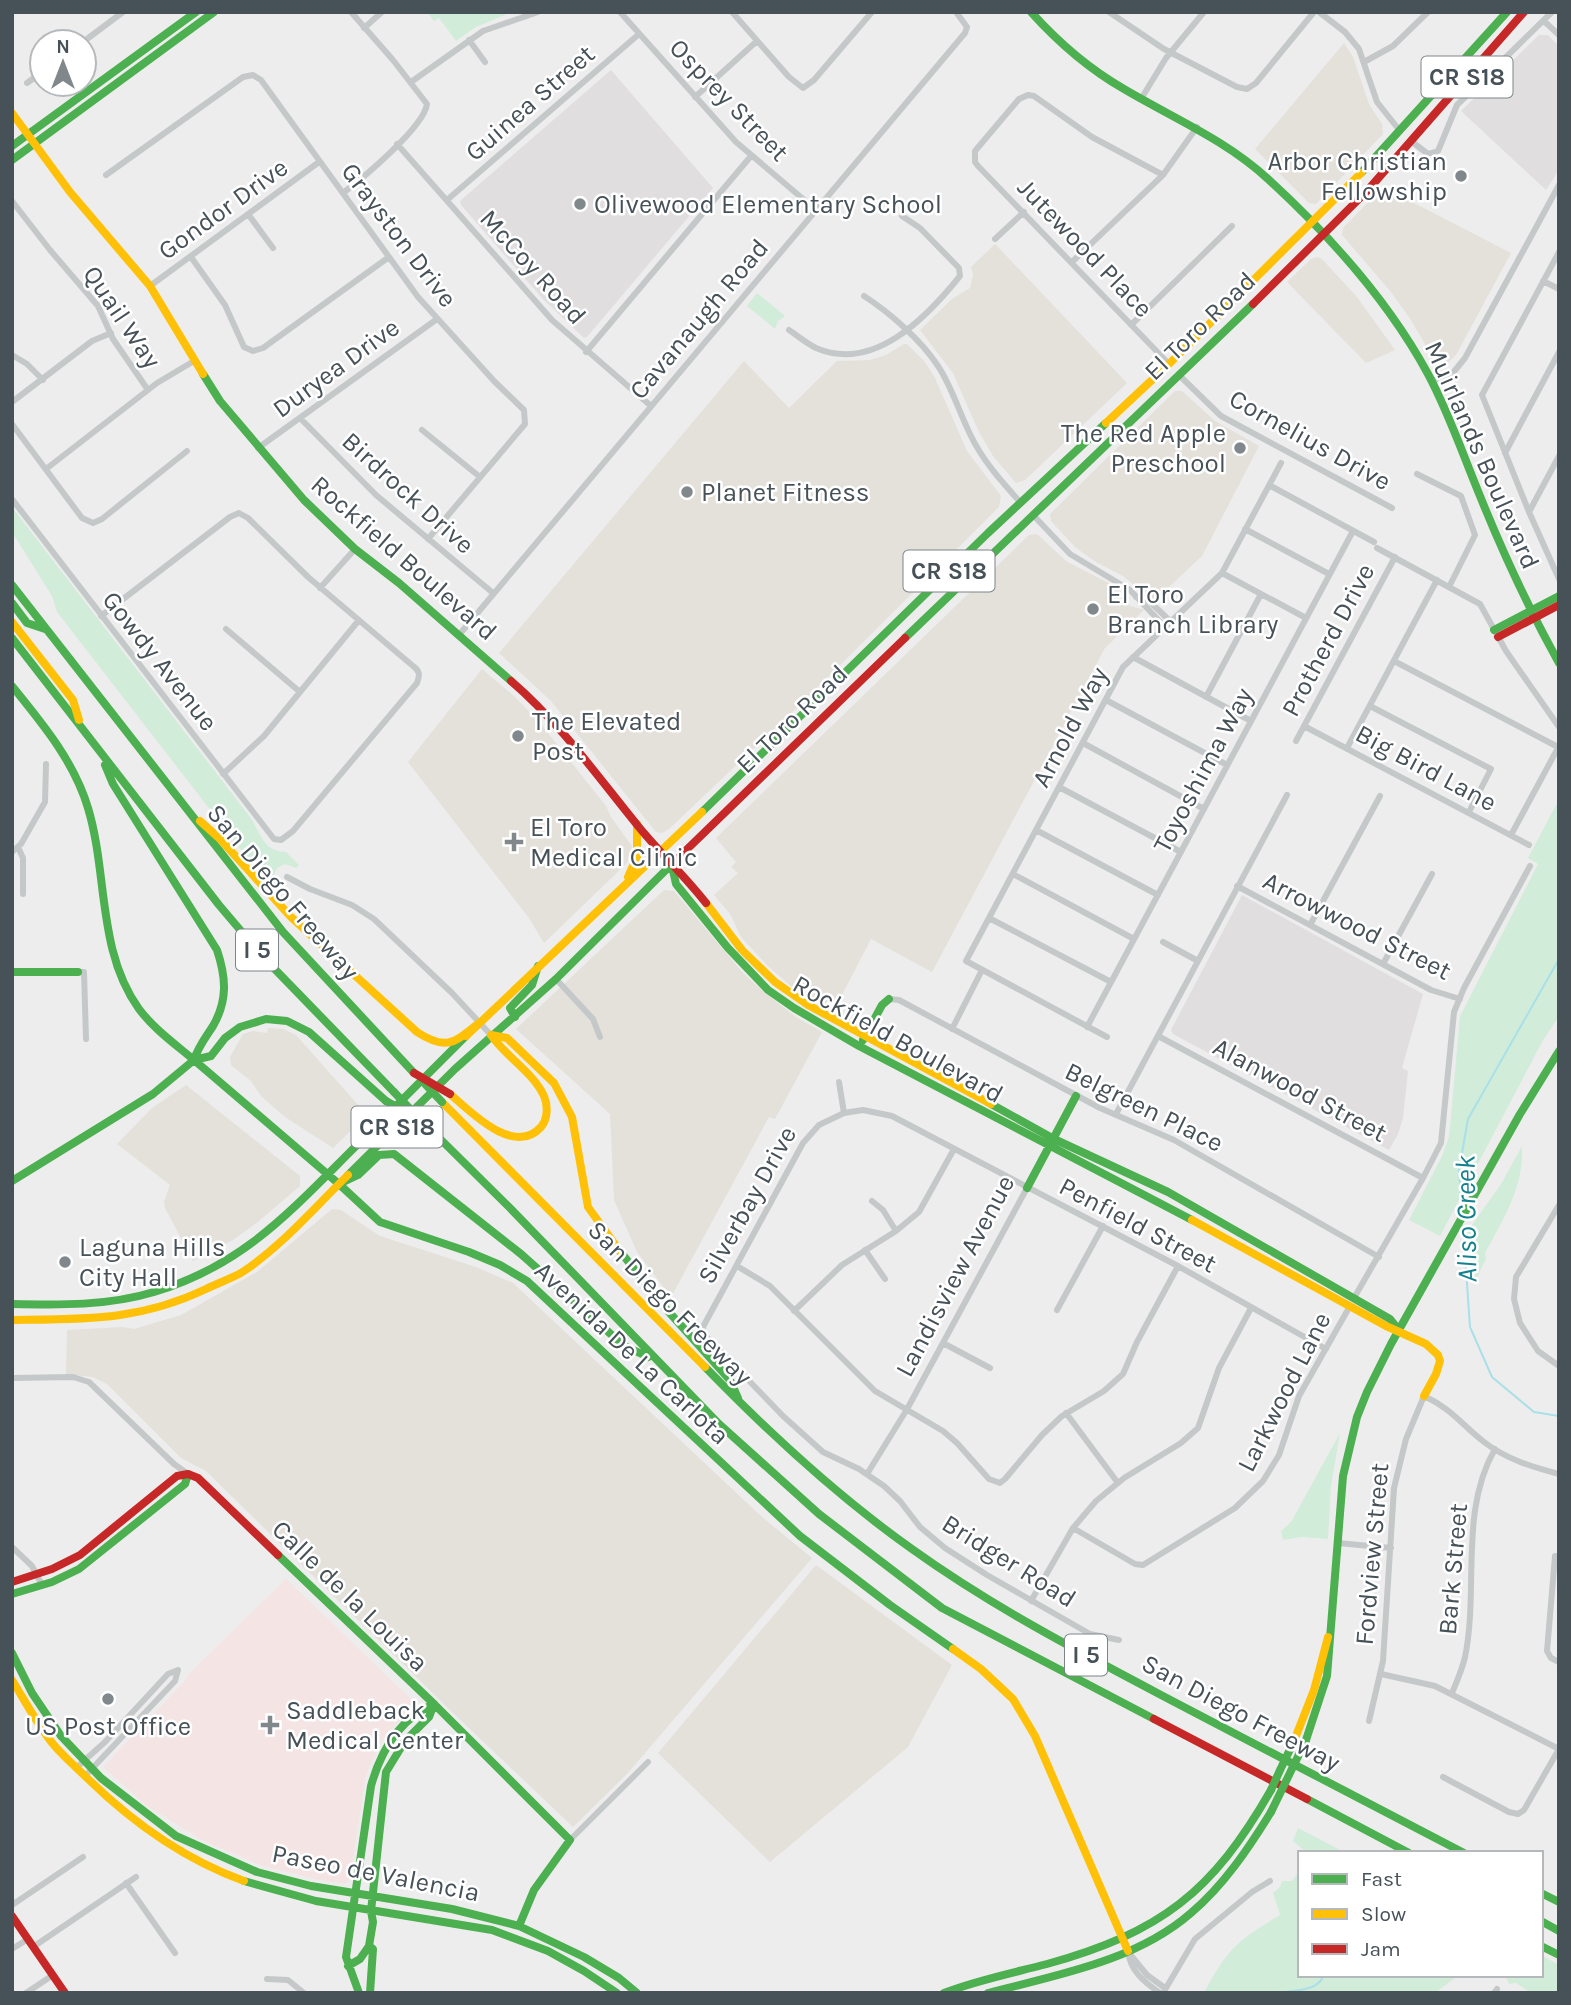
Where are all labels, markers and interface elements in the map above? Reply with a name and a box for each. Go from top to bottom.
north arrow [28,28,98,98]
street label: Osprey Street [663,32,795,168]
text: N [56,36,70,58]
street label: Guinea Street [459,38,601,168]
road number: CR S18 [1422,56,1512,98]
place label: Arbor Christian Fellowship [1268,146,1447,207]
street label: Gondor Drive [152,152,294,266]
street label: Grayston Drive [335,157,463,313]
marker: Arbor Christian Fellowship [1453,168,1469,184]
street label: Jutewood Place [1011,172,1159,324]
place label: Olivewood Elementary School [594,189,942,220]
marker: Olivewood Elementary School [572,196,588,212]
street label: McCoy Road [473,203,593,331]
street label: Cavanaugh Road [623,233,775,405]
street label: Quail Way [76,260,168,374]
street label: El Toro Road [1138,265,1262,387]
street label: Duryea Drive [267,312,405,424]
street label: Muirlands Boulevard [1418,336,1546,574]
street label: Cornelius Drive [1224,383,1396,497]
place label: The Red Apple Preschool [1061,418,1226,479]
street label: Birdrock Drive [335,426,481,560]
marker: The Red Apple Preschool [1232,440,1248,456]
street label: Rockfield Boulevard [305,469,503,647]
place label: Planet Fitness [701,477,870,508]
marker: Planet Fitness [679,484,695,500]
road number: CR S18 [904,550,995,592]
street label: Protherd Drive [1275,558,1381,722]
place label: El Toro Branch Library [1107,579,1278,640]
street label: Gowdy Avenue [96,585,224,737]
marker: El Toro Branch Library [1085,601,1101,617]
street label: El Toro Road [730,658,854,780]
street label: Arnold Way [1025,661,1115,793]
street label: Toyoshima Way [1147,682,1259,858]
place label: The Elevated Post [532,706,681,767]
street label: Big Bird Lane [1350,718,1502,818]
marker: The Elevated Post [510,728,526,744]
street label: San Diego Freeway [200,798,366,986]
place label: El Toro Medical Clinic [530,812,698,873]
marker: El Toro Medical Clinic [504,832,524,852]
street label: Arrowwood Street [1258,865,1456,987]
road number: I 5 [236,930,278,970]
street label: Rockfield Boulevard [787,968,1009,1110]
street label: Alanwood Street [1208,1031,1392,1149]
street label: Belgreen Place [1060,1055,1228,1159]
road number: CR S18 [352,1106,442,1148]
street label: Silverbay Drive [691,1121,803,1289]
water label: Aliso Creek [1448,1154,1484,1283]
street label: Landisview Avenue [889,1170,1021,1382]
street label: Penfield Street [1054,1171,1222,1280]
street label: San Diego Freeway [581,1214,759,1392]
place label: Laguna Hills City Hall [79,1232,225,1293]
marker: Laguna Hills City Hall [57,1254,73,1270]
street label: Avenida De La Carlota [528,1255,736,1451]
street label: Larkwood Lane [1230,1307,1338,1477]
street label: Fordview Street [1349,1462,1395,1646]
street label: Bark Street [1432,1502,1474,1636]
street label: Bridger Road [936,1508,1082,1614]
street label: Calle de la Louisa [266,1514,434,1678]
road number: I 5 [1065,1634,1107,1675]
street label: San Diego Freeway [1137,1648,1345,1778]
marker: US Post Office [100,1691,116,1707]
place label: Saddleback Medical Center [286,1695,464,1756]
place label: US Post Office [25,1711,191,1742]
marker: Saddleback Medical Center [260,1715,280,1735]
street label: Paseo de Valencia [270,1838,482,1908]
legend [1298,1851,1543,1977]
text: Fast [1361,1867,1402,1891]
text: Slow [1361,1902,1406,1926]
text: Jam [1361,1937,1401,1961]

